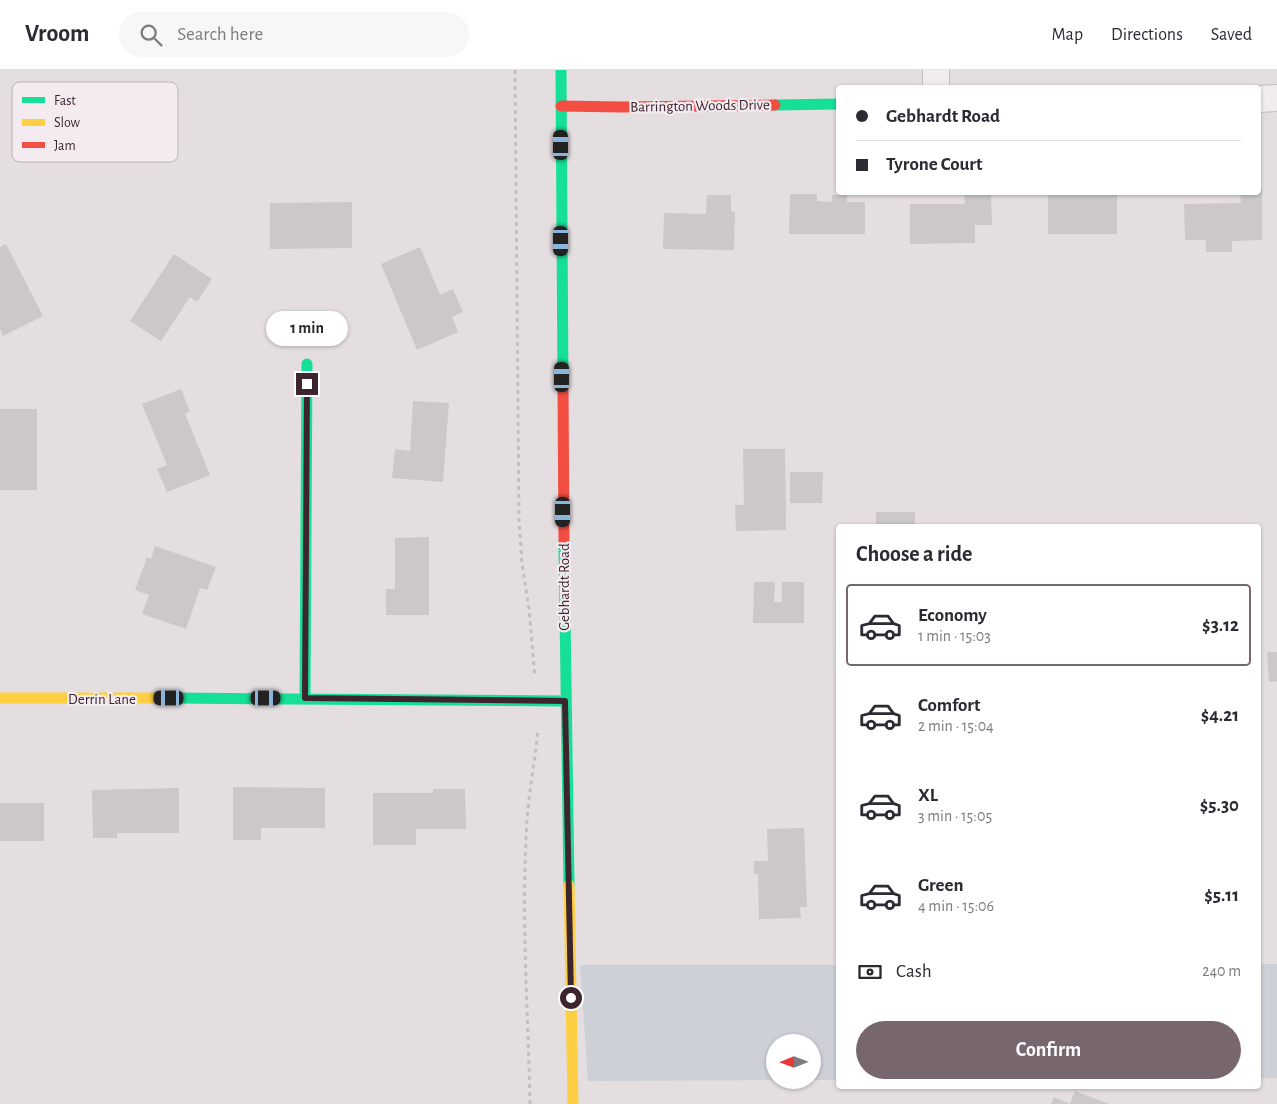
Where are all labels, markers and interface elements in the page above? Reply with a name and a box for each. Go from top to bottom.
search box [119,12,469,57]
icon: search [137,21,165,49]
text: Vroom [25,22,89,46]
text: Search here [177,25,263,44]
text: Map [1052,26,1083,44]
text: Directions [1111,26,1183,44]
text: Saved [1211,26,1252,44]
legend [12,82,178,162]
text: Fast [54,94,76,108]
street label: Barrington Woods Drive [630,97,770,115]
text: Gebhardt Road [886,107,1000,126]
text: Slow [54,116,81,130]
car [553,130,568,160]
text: Jam [54,139,76,153]
text: Tyrone Court [886,155,982,174]
car [553,226,568,256]
callout: 1 min [266,312,348,346]
text: 1 min [290,320,324,336]
car [554,362,569,392]
route end [296,373,318,395]
car [555,497,570,527]
street label: Gebhardt Road [557,543,572,631]
text: Choose a ride [856,543,972,565]
icon: car [858,603,903,648]
text: Economy [918,606,987,625]
text: $3.12 [1202,616,1239,635]
text: 1 min · 15:03 [918,628,991,644]
car [154,691,184,706]
car [251,691,281,706]
street label: Derrin Lane [68,692,136,707]
icon: car [858,693,903,738]
text: Comfort [918,696,980,715]
text: $4.21 [1201,706,1239,725]
text: 2 min · 15:04 [918,718,994,734]
icon: car [858,783,903,828]
text: XL [918,786,938,805]
text: $5.30 [1200,796,1239,815]
text: 3 min · 15:05 [918,808,992,824]
icon: car [858,873,903,918]
text: Green [918,876,964,895]
text: $5.11 [1204,886,1239,905]
text: 4 min · 15:06 [918,898,994,914]
icon: cash [856,958,884,986]
text: Cash [896,962,932,981]
text: 240 m [1202,963,1241,979]
route start [560,987,582,1009]
button: Confirm [856,1021,1241,1079]
north arrow [766,1034,821,1089]
map controls [766,1034,821,1089]

